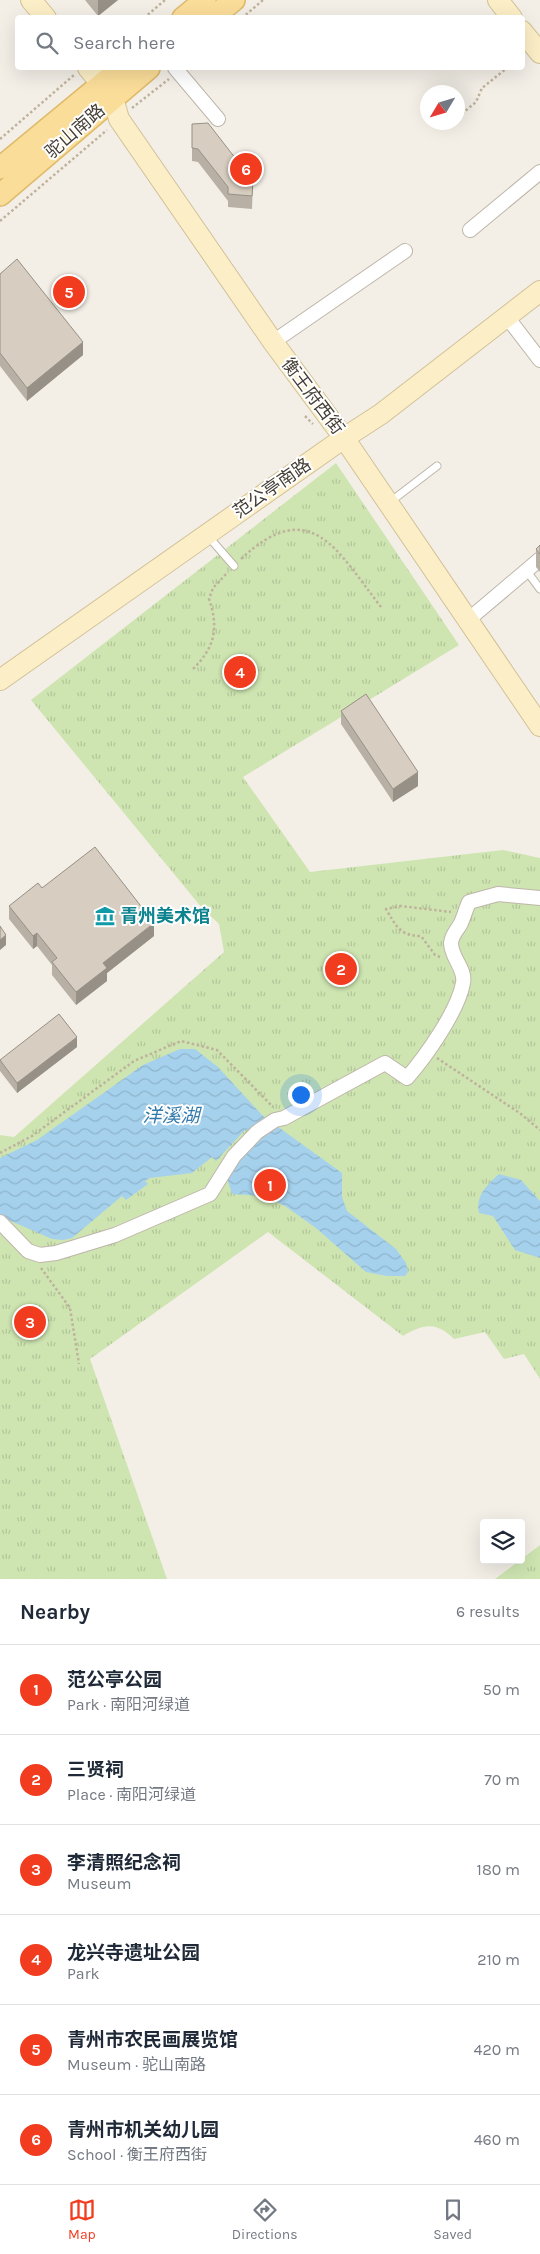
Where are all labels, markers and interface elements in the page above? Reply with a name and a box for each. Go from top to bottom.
search box [15,15,525,70]
icon: search [33,29,61,57]
text: Search here [73,32,175,54]
north arrow [420,85,465,130]
street label: 驼山南路 [41,99,109,163]
pin: 6 [230,150,262,188]
pin: 5 [53,273,85,311]
street label: 衡王府西街 [277,353,349,439]
street label: 范公亭南路 [229,453,315,523]
pin: 4 [224,653,256,691]
museum icon: 青州美术馆 [94,905,116,927]
place label: 青州美术馆 [120,905,210,927]
pin: 2 [325,950,357,988]
your location [288,1082,314,1108]
water label: 洋溪湖 [142,1105,202,1127]
pin: 1 [254,1166,286,1204]
pin: 3 [14,1303,46,1341]
map controls [480,1519,525,1564]
button: layers [480,1519,525,1564]
text: Nearby [20,1600,90,1624]
text: 6 results [456,1602,520,1621]
text: 范公亭公园 [67,1669,162,1691]
text: 1 [33,1680,39,1699]
text: 50 m [483,1680,520,1699]
text: Park · 南阳河绿道 [67,1695,190,1714]
text: 三贤祠 [67,1759,124,1781]
text: 2 [31,1770,41,1789]
text: 70 m [484,1770,520,1789]
text: Place · 南阳河绿道 [67,1785,196,1804]
text: 李清照纪念祠 [67,1852,181,1874]
text: 3 [31,1860,41,1879]
text: 180 m [477,1860,520,1879]
text: Museum [67,1874,132,1893]
text: 龙兴寺遗址公园 [67,1942,200,1964]
text: 4 [31,1950,41,1969]
text: 210 m [477,1950,520,1969]
text: Park [67,1964,99,1983]
text: 青州市农民画展览馆 [67,2029,238,2051]
text: 5 [31,2040,41,2059]
text: 420 m [474,2040,520,2059]
text: Museum · 驼山南路 [67,2055,206,2074]
text: 青州市机关幼儿园 [67,2119,219,2141]
text: 6 [31,2130,41,2149]
text: 460 m [474,2130,520,2149]
text: School · 衡王府西街 [67,2145,207,2164]
tab: Map [68,2196,96,2243]
tab: Directions [232,2196,298,2243]
tab: Saved [433,2196,472,2243]

